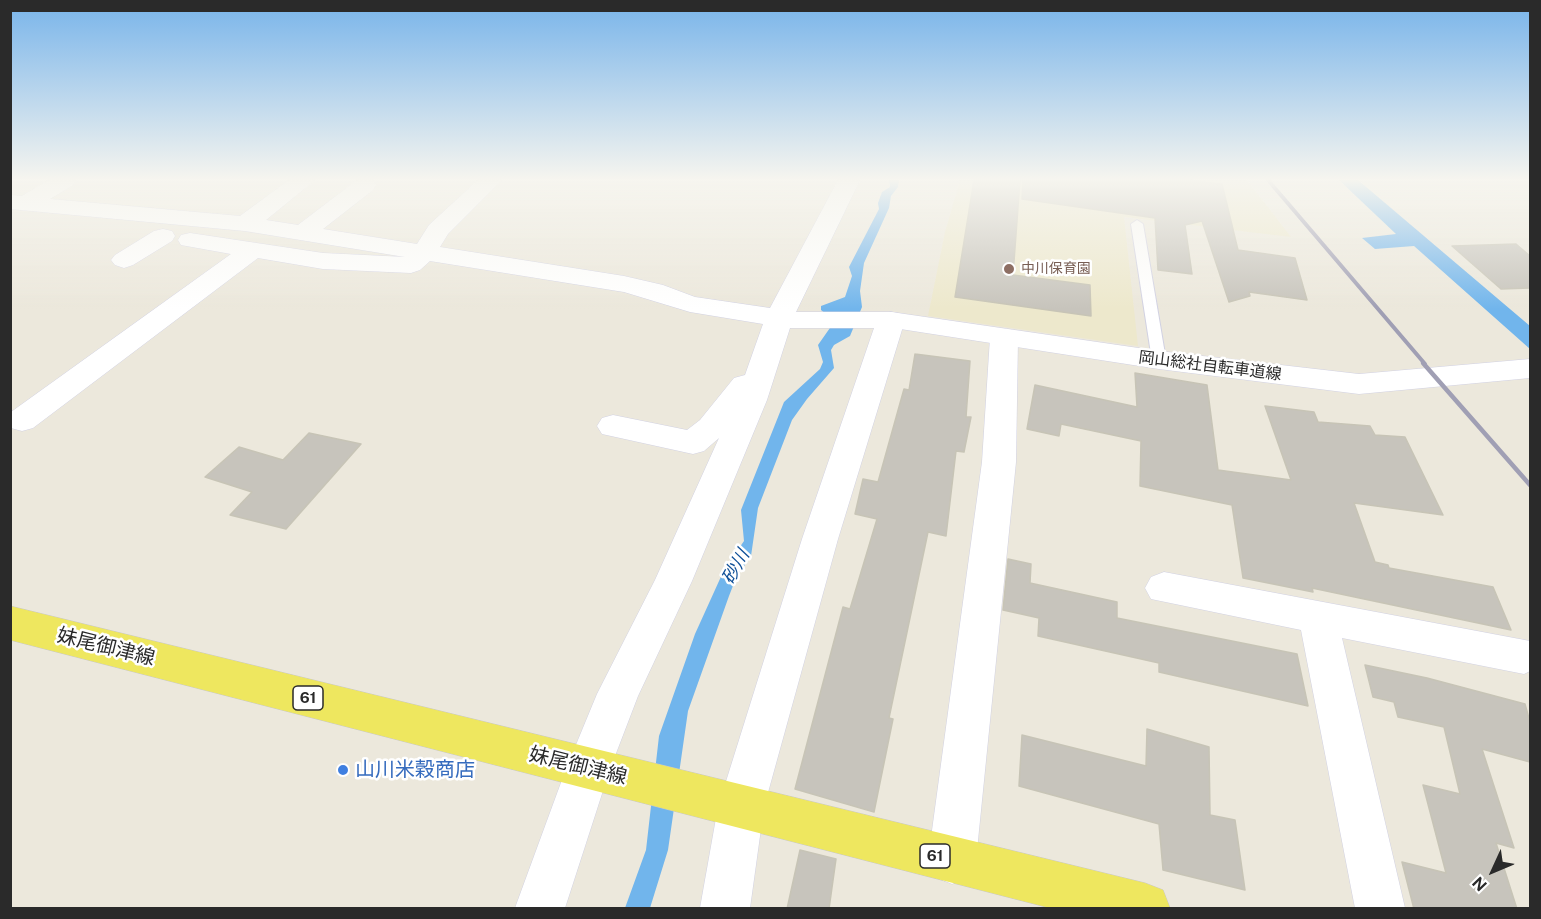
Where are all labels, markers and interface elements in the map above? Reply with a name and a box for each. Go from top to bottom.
place label: 中川保育園 [1021,261,1091,277]
marker: 中川保育園 [1002,262,1016,276]
street label: 岡山総社自転車道線 [1137,348,1283,384]
water label: 砂川 [718,546,754,588]
street label: 妹尾御津線 [55,623,157,671]
road number: 61 [293,686,323,710]
street label: 妹尾御津線 [527,742,629,790]
place label: 山川米穀商店 [355,758,475,782]
marker: 山川米穀商店 [336,763,350,777]
north arrow [1463,841,1523,901]
road number: 61 [920,844,950,868]
text: N [1469,873,1491,895]

